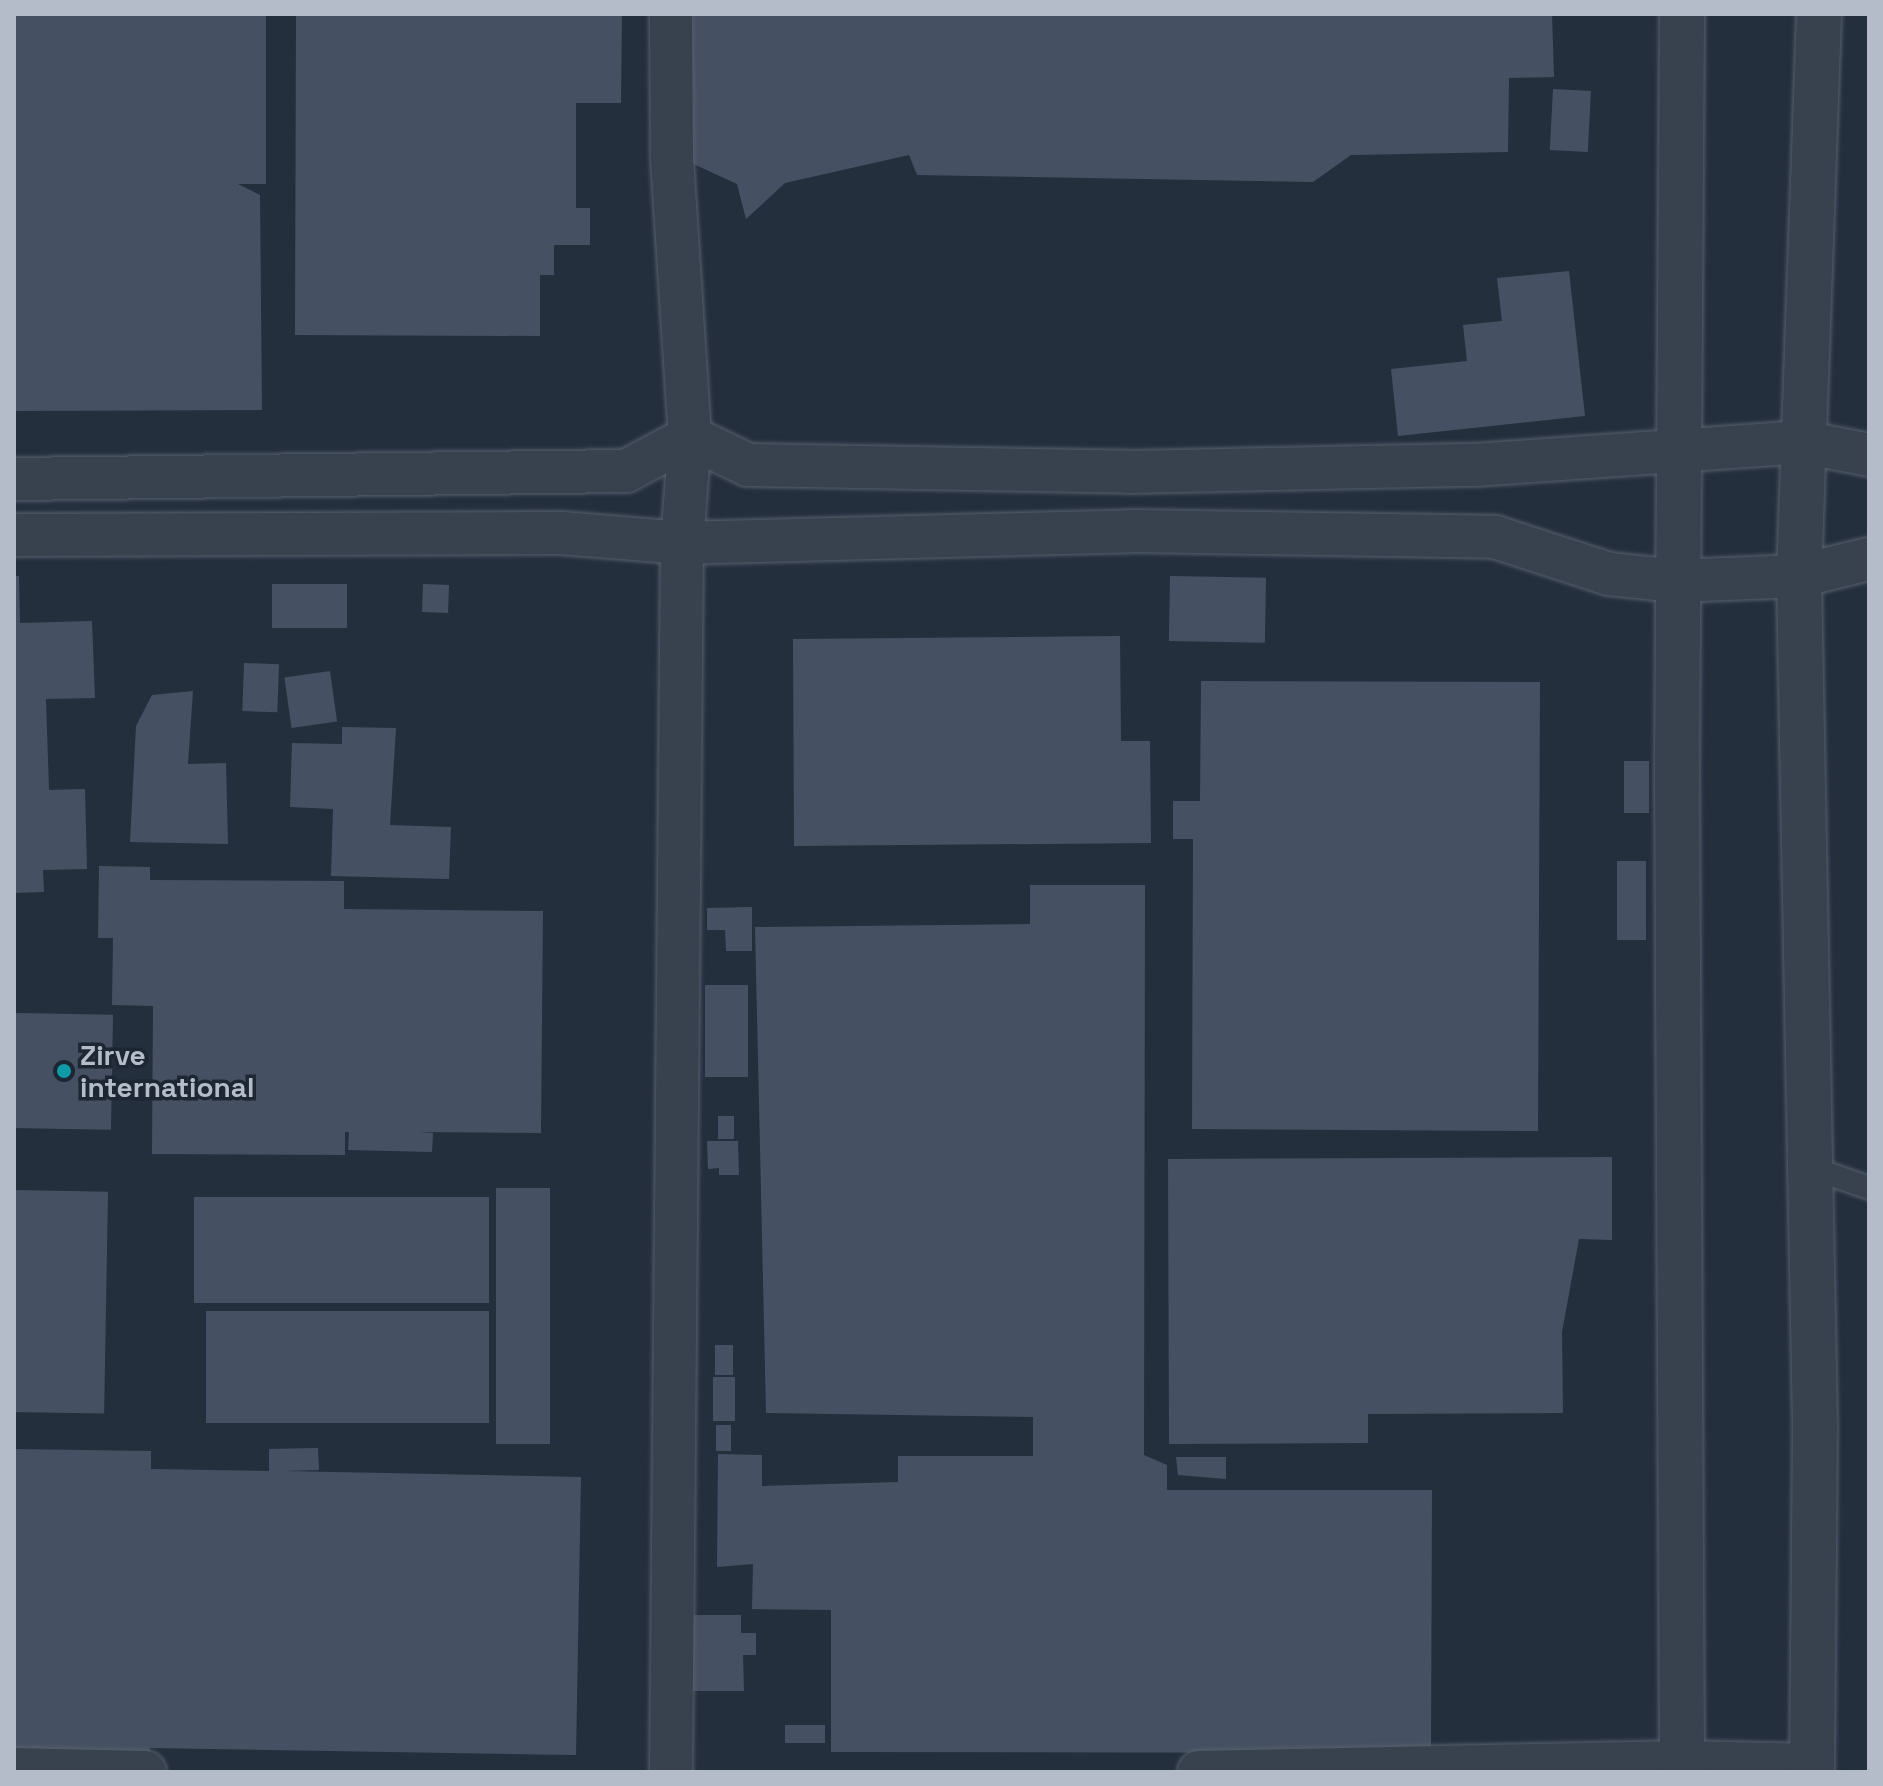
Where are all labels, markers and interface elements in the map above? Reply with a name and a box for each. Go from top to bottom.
place label: Zirve international [80,1038,254,1104]
marker: Zirve international [55,1062,73,1080]

